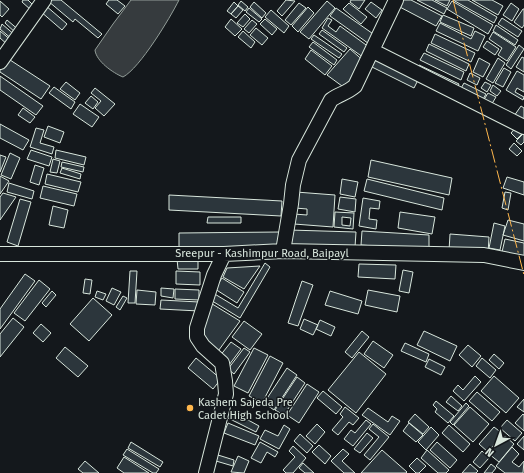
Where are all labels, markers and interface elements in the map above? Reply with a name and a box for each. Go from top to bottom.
street label: Sreepur - Kashimpur Road, Baipayl [175,247,349,260]
place label: Kashem Sajeda Pre Cadet High School [198,396,293,422]
marker: Kashem Sajeda Pre Cadet High School [185,403,195,413]
north arrow [476,425,516,465]
text: N [483,445,497,459]

